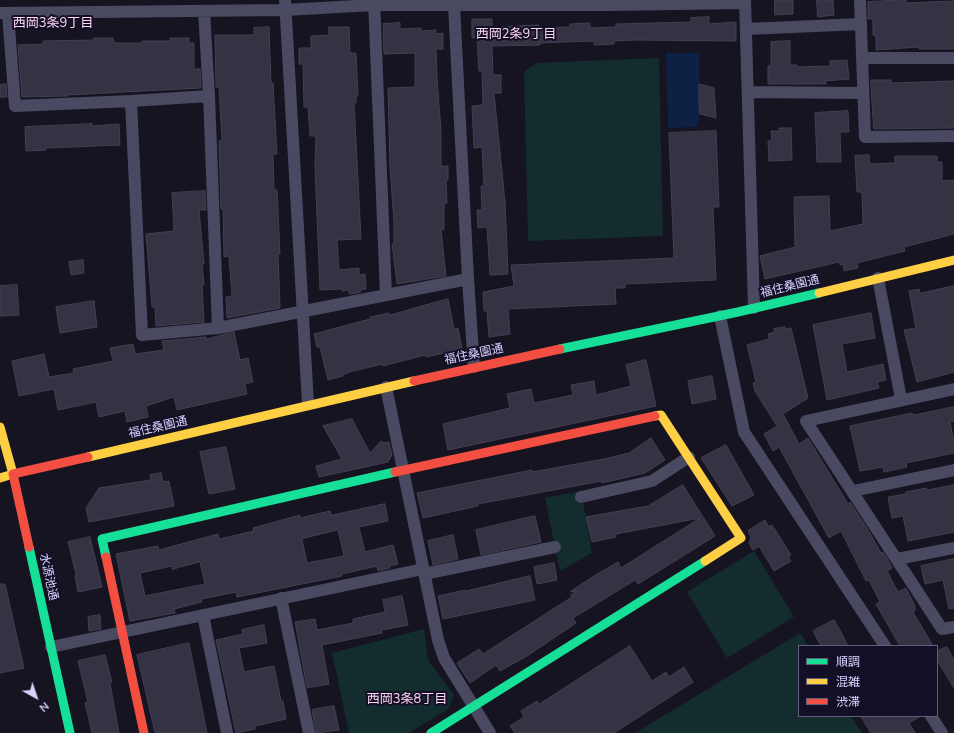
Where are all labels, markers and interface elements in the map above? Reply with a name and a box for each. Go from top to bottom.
district label: 西岡3条9丁目 [13,16,93,32]
district label: 西岡2条9丁目 [476,27,556,43]
street label: 福住桑園通 [759,273,821,301]
street label: 福住桑園通 [443,342,505,368]
street label: 福住桑園通 [127,414,189,442]
street label: 水源池通 [36,552,60,602]
legend [798,645,938,717]
text: 順調 [836,654,860,670]
text: 混雑 [836,674,860,690]
north arrow [16,677,56,717]
district label: 西岡3条8丁目 [367,692,447,708]
text: 渋滞 [836,694,860,710]
text: N [36,698,52,715]

